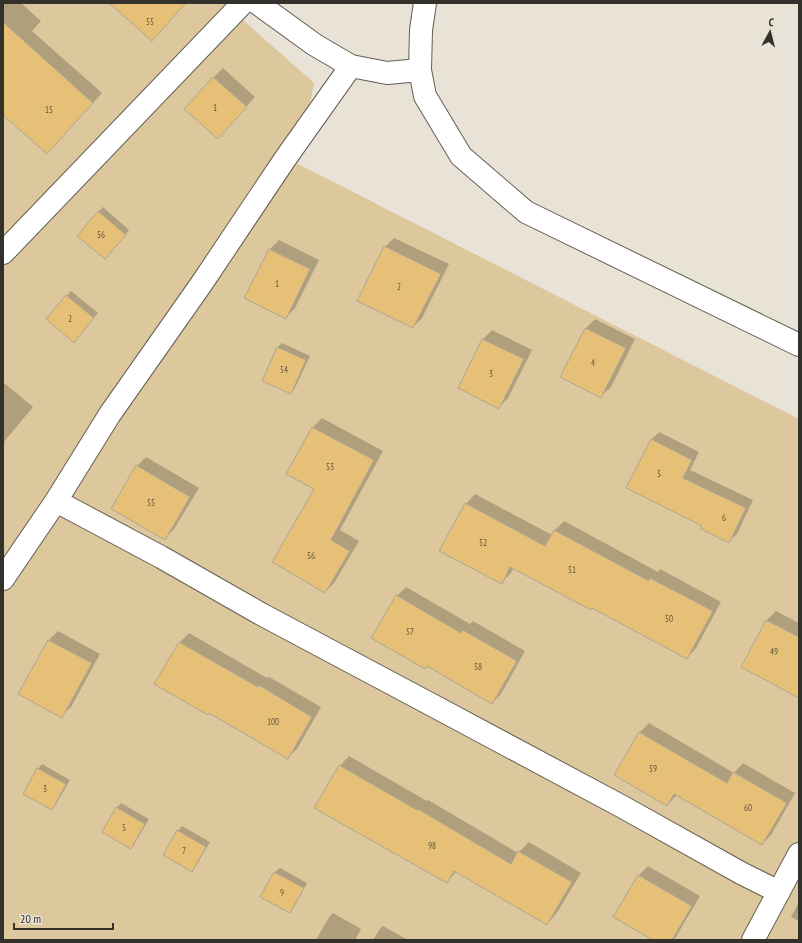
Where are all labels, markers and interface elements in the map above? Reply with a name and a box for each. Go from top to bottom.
north arrow [750,12,790,52]
text: С [768,15,775,29]
house number: 55 [146,16,154,27]
house number: 1 [213,102,217,113]
house number: 15 [45,104,53,115]
house number: 56 [97,229,105,240]
house number: 1 [275,278,279,289]
house number: 2 [397,281,401,292]
house number: 2 [68,313,72,324]
house number: 4 [591,357,595,368]
house number: 54 [280,364,288,375]
house number: 3 [489,368,493,379]
house number: 53 [326,461,334,472]
house number: 5 [657,468,661,479]
house number: 55 [147,497,155,508]
house number: 6 [722,512,726,523]
house number: 52 [479,537,487,548]
house number: 56 [307,550,315,561]
house number: 51 [568,564,576,575]
house number: 50 [665,613,673,624]
house number: 57 [406,626,414,637]
house number: 49 [770,646,778,657]
house number: 58 [474,661,482,672]
house number: 100 [267,716,279,727]
house number: 59 [649,763,657,774]
house number: 3 [43,783,47,794]
house number: 60 [744,802,752,813]
house number: 5 [122,822,126,833]
house number: 98 [428,840,436,851]
house number: 7 [182,845,186,856]
house number: 9 [280,887,284,898]
scale bar [14,905,113,931]
text: 20 m [20,911,41,926]

